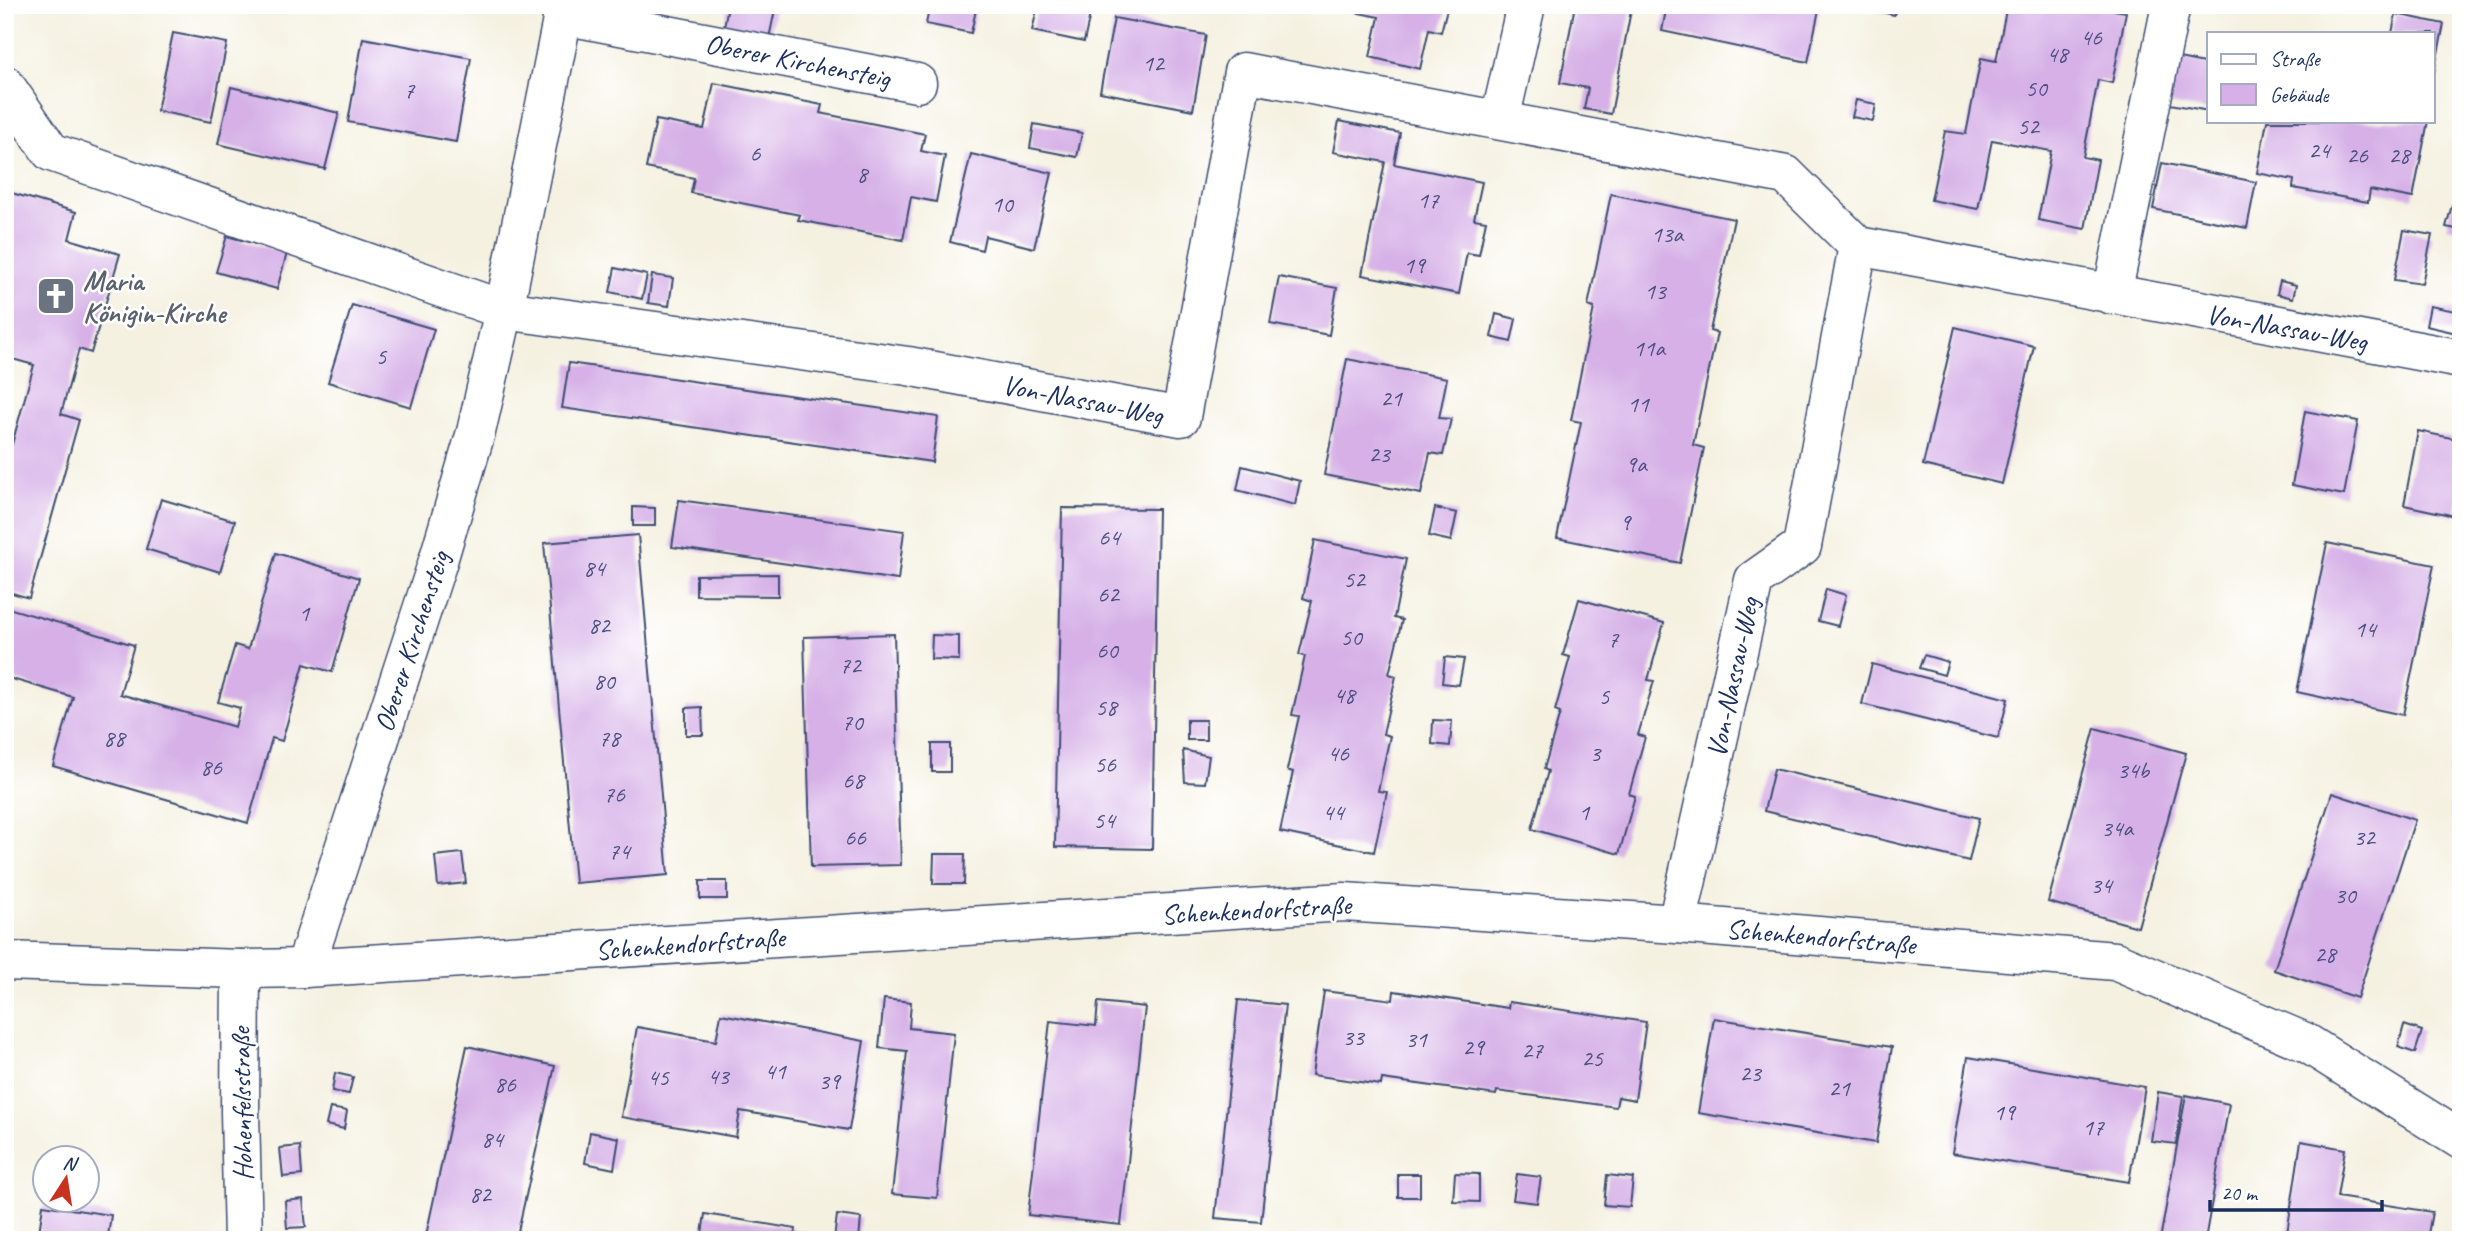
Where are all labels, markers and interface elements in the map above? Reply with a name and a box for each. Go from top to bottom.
house number: 46 [2080,22,2103,52]
street label: Oberer Kirchensteig [702,25,894,96]
legend [2207,32,2434,122]
house number: 48 [2046,39,2070,69]
text: Straße [2270,46,2322,72]
house number: 12 [1142,48,1166,78]
house number: 50 [2025,73,2049,103]
house number: 7 [404,75,416,105]
text: Gebäude [2270,82,2329,108]
house number: 52 [2017,111,2041,141]
house number: 24 [2308,135,2332,165]
house number: 6 [750,138,762,168]
house number: 26 [2346,140,2369,170]
house number: 28 [2388,140,2412,170]
house number: 8 [857,159,870,189]
house number: 17 [1417,185,1440,215]
house number: 10 [991,189,1015,219]
house number: 13a [1651,219,1685,249]
house number: 19 [1403,250,1427,280]
place label: Maria Königin-Kirche [83,263,228,330]
church icon: Maria Königin-Kirche [35,275,77,317]
house number: 13 [1644,276,1668,306]
street label: Von-Nassau-Weg [2204,296,2371,359]
house number: 11a [1633,333,1667,363]
house number: 5 [376,341,388,371]
street label: Von-Nassau-Weg [1000,367,1167,432]
house number: 21 [1380,383,1403,413]
house number: 11 [1627,389,1650,419]
house number: 23 [1368,439,1392,469]
house number: 9a [1625,449,1648,479]
house number: 9 [1620,507,1633,537]
house number: 64 [1098,522,1122,552]
street label: Oberer Kirchensteig [366,545,457,736]
house number: 84 [583,553,607,583]
house number: 52 [1343,564,1367,594]
house number: 62 [1097,579,1121,609]
street label: Von-Nassau-Weg [1698,593,1767,760]
house number: 1 [299,598,311,628]
house number: 82 [588,610,612,640]
house number: 14 [2354,614,2378,644]
house number: 50 [1340,622,1364,652]
house number: 7 [1608,624,1620,654]
house number: 60 [1096,635,1120,665]
house number: 72 [839,650,863,680]
house number: 80 [593,666,617,696]
house number: 48 [1333,680,1357,710]
house number: 5 [1599,681,1611,711]
house number: 58 [1095,692,1119,722]
house number: 70 [841,707,865,737]
house number: 88 [103,723,127,753]
house number: 78 [598,723,622,753]
house number: 46 [1327,738,1350,768]
house number: 3 [1590,738,1603,768]
house number: 56 [1094,749,1117,779]
house number: 86 [200,752,223,782]
house number: 34b [2117,755,2151,785]
house number: 68 [842,765,866,795]
house number: 76 [603,779,626,809]
house number: 44 [1322,797,1346,827]
house number: 1 [1579,797,1591,827]
house number: 54 [1093,805,1117,835]
house number: 34a [2101,813,2135,843]
house number: 66 [844,822,867,852]
house number: 32 [2353,822,2377,852]
house number: 74 [608,836,632,866]
house number: 34 [2090,870,2114,900]
house number: 30 [2334,880,2358,910]
street label: Schenkendorfstraße [1160,887,1354,932]
street label: Schenkendorfstraße [1725,911,1919,962]
street label: Schenkendorfstraße [594,919,788,968]
house number: 28 [2314,939,2338,969]
house number: 33 [1342,1022,1366,1052]
house number: 31 [1405,1024,1428,1054]
street label: Hohenfelsstraße [223,1025,260,1181]
house number: 29 [1462,1032,1486,1062]
house number: 27 [1521,1035,1544,1065]
house number: 25 [1581,1043,1604,1073]
house number: 41 [764,1056,787,1086]
house number: 23 [1739,1058,1763,1088]
house number: 43 [707,1061,731,1091]
house number: 45 [647,1062,670,1092]
house number: 39 [818,1066,842,1096]
house number: 86 [494,1069,517,1099]
house number: 21 [1828,1073,1851,1103]
house number: 19 [1993,1097,2017,1127]
house number: 17 [2082,1112,2105,1142]
house number: 84 [481,1124,505,1154]
north arrow [32,1144,102,1214]
text: N [61,1150,81,1177]
scale bar [2210,1168,2382,1212]
house number: 82 [469,1179,493,1209]
text: 20 m [2221,1180,2259,1206]

